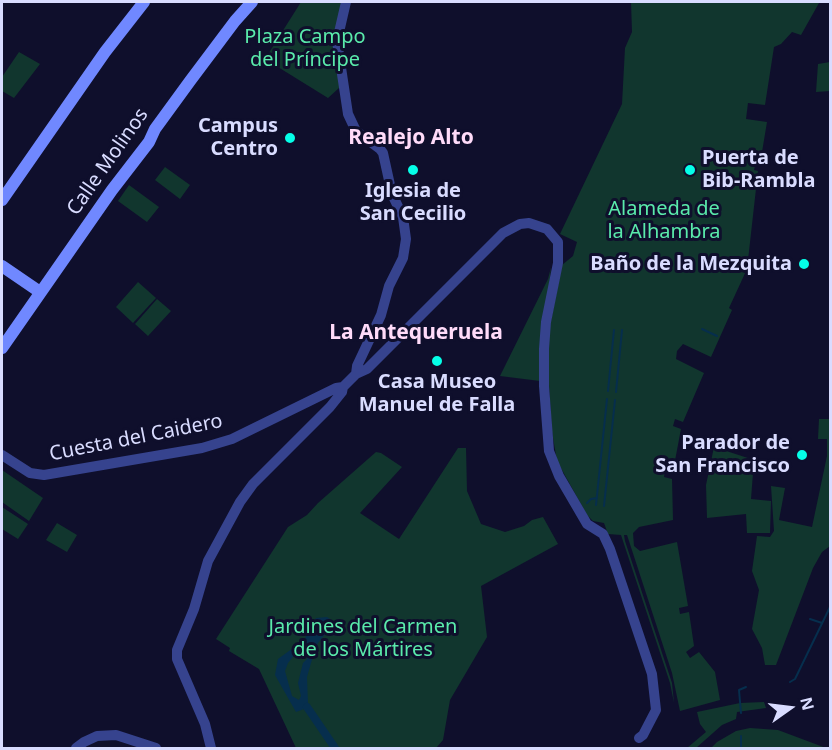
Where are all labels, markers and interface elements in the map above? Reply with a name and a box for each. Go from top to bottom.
park label: Plaza Campo del Príncipe [244,25,366,72]
street label: Calle Molinos [62,104,154,220]
place label: Campus Centro [198,114,278,161]
district label: Realejo Alto [348,125,474,151]
marker: Campus Centro [283,131,297,145]
place label: Puerta de Bib-Rambla [702,146,815,193]
marker: Iglesia de San Cecilio [406,163,420,177]
marker: Puerta de Bib-Rambla [683,163,697,177]
place label: Iglesia de San Cecilio [360,179,466,226]
park label: Alameda de la Alhambra [607,197,721,244]
place label: Baño de la Mezquita [590,252,792,276]
marker: Baño de la Mezquita [797,257,811,271]
district label: La Antequeruela [329,320,503,346]
marker: Casa Museo Manuel de Falla [430,354,444,368]
place label: Casa Museo Manuel de Falla [359,370,515,417]
street label: Cuesta del Caidero [47,409,225,467]
place label: Parador de San Francisco [655,431,790,478]
marker: Parador de San Francisco [795,448,809,462]
park label: Jardines del Carmen de los Mártires [269,615,457,662]
north arrow [760,678,820,738]
text: N [795,695,820,713]

